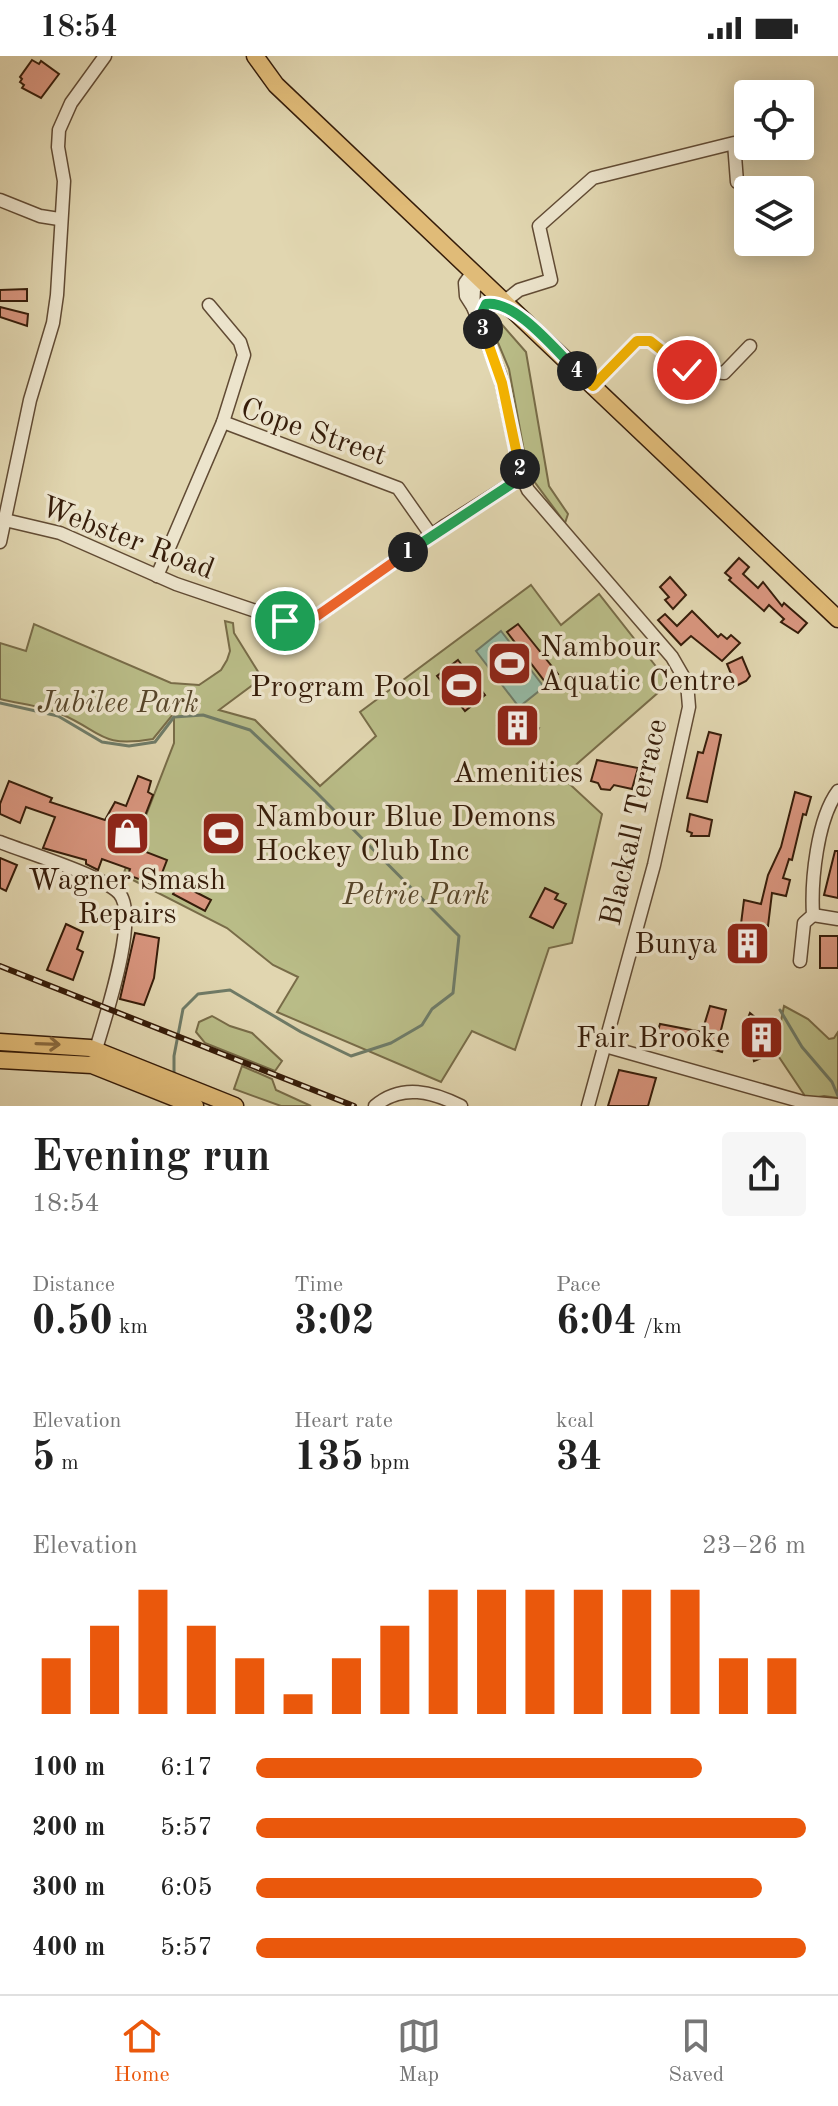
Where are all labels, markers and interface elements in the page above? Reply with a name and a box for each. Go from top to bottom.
text: 18:54 [40,13,118,43]
map controls [734,80,814,256]
button: locate [734,80,814,160]
button: layers [734,176,814,256]
pin: 3 [463,309,503,349]
text: 3 [477,318,489,340]
pin [653,336,721,404]
icon: check [665,348,709,392]
pin: 4 [557,351,597,391]
text: 4 [571,360,583,382]
street label: Cope Street [236,394,390,472]
pin: 2 [500,449,540,489]
text: 2 [514,458,526,480]
street label: Webster Road [36,492,218,586]
pin: 1 [388,532,428,572]
text: 1 [402,541,414,563]
pin [251,587,319,655]
icon: arrive [263,599,307,643]
place label: Nambour Aquatic Centre [540,633,736,697]
sports icon: Nambour Aquatic Centre [485,639,533,687]
sports icon: Program Pool [437,662,485,710]
place label: Program Pool [250,673,430,703]
park label: Jubilee Park [37,689,199,719]
building icon: Amenities [494,702,542,750]
street label: Blackall Terrace [597,716,673,929]
place label: Amenities [453,759,583,789]
place label: Nambour Blue Demons Hockey Club Inc [255,803,556,867]
shop icon: Wagner Smash Repairs [103,809,151,857]
sports icon: Nambour Blue Demons Hockey Club Inc [200,809,248,857]
place label: Wagner Smash Repairs [28,866,226,930]
park label: Petrie Park [341,881,490,911]
building icon: Bunya [724,919,772,967]
place label: Bunya [634,930,717,960]
building icon: Fair Brooke [737,1013,785,1061]
place label: Fair Brooke [576,1024,730,1054]
one-way arrow [34,1036,61,1051]
button: share [722,1132,806,1216]
text: Evening run [32,1136,270,1180]
text: 18:54 [32,1191,100,1217]
text: Distance [32,1274,115,1296]
text: Time [294,1274,343,1296]
text: Pace [556,1274,601,1296]
text: 0.50 [32,1303,113,1343]
text: 3:02 [294,1303,375,1343]
text: 6:04 [556,1303,637,1343]
text: km [113,1316,148,1338]
text: /km [637,1316,682,1338]
text: Elevation [32,1410,122,1432]
text: Heart rate [294,1410,393,1432]
text: kcal [556,1410,594,1432]
text: 5 [32,1439,55,1479]
text: 135 [294,1439,364,1479]
text: 34 [556,1439,602,1479]
text: m [55,1452,79,1474]
text: bpm [364,1452,410,1474]
text: Elevation [32,1533,138,1559]
text: 23–26 m [702,1533,806,1559]
text: 100 m [32,1755,105,1781]
text: 6:17 [160,1755,213,1781]
text: 200 m [32,1815,105,1841]
text: 5:57 [160,1815,213,1841]
text: 300 m [32,1875,105,1901]
text: 6:05 [160,1875,213,1901]
text: 400 m [32,1935,105,1961]
text: 5:57 [160,1935,213,1961]
tab: Home [114,2014,170,2089]
tab: Map [397,2014,441,2089]
tab: Saved [668,2014,724,2089]

